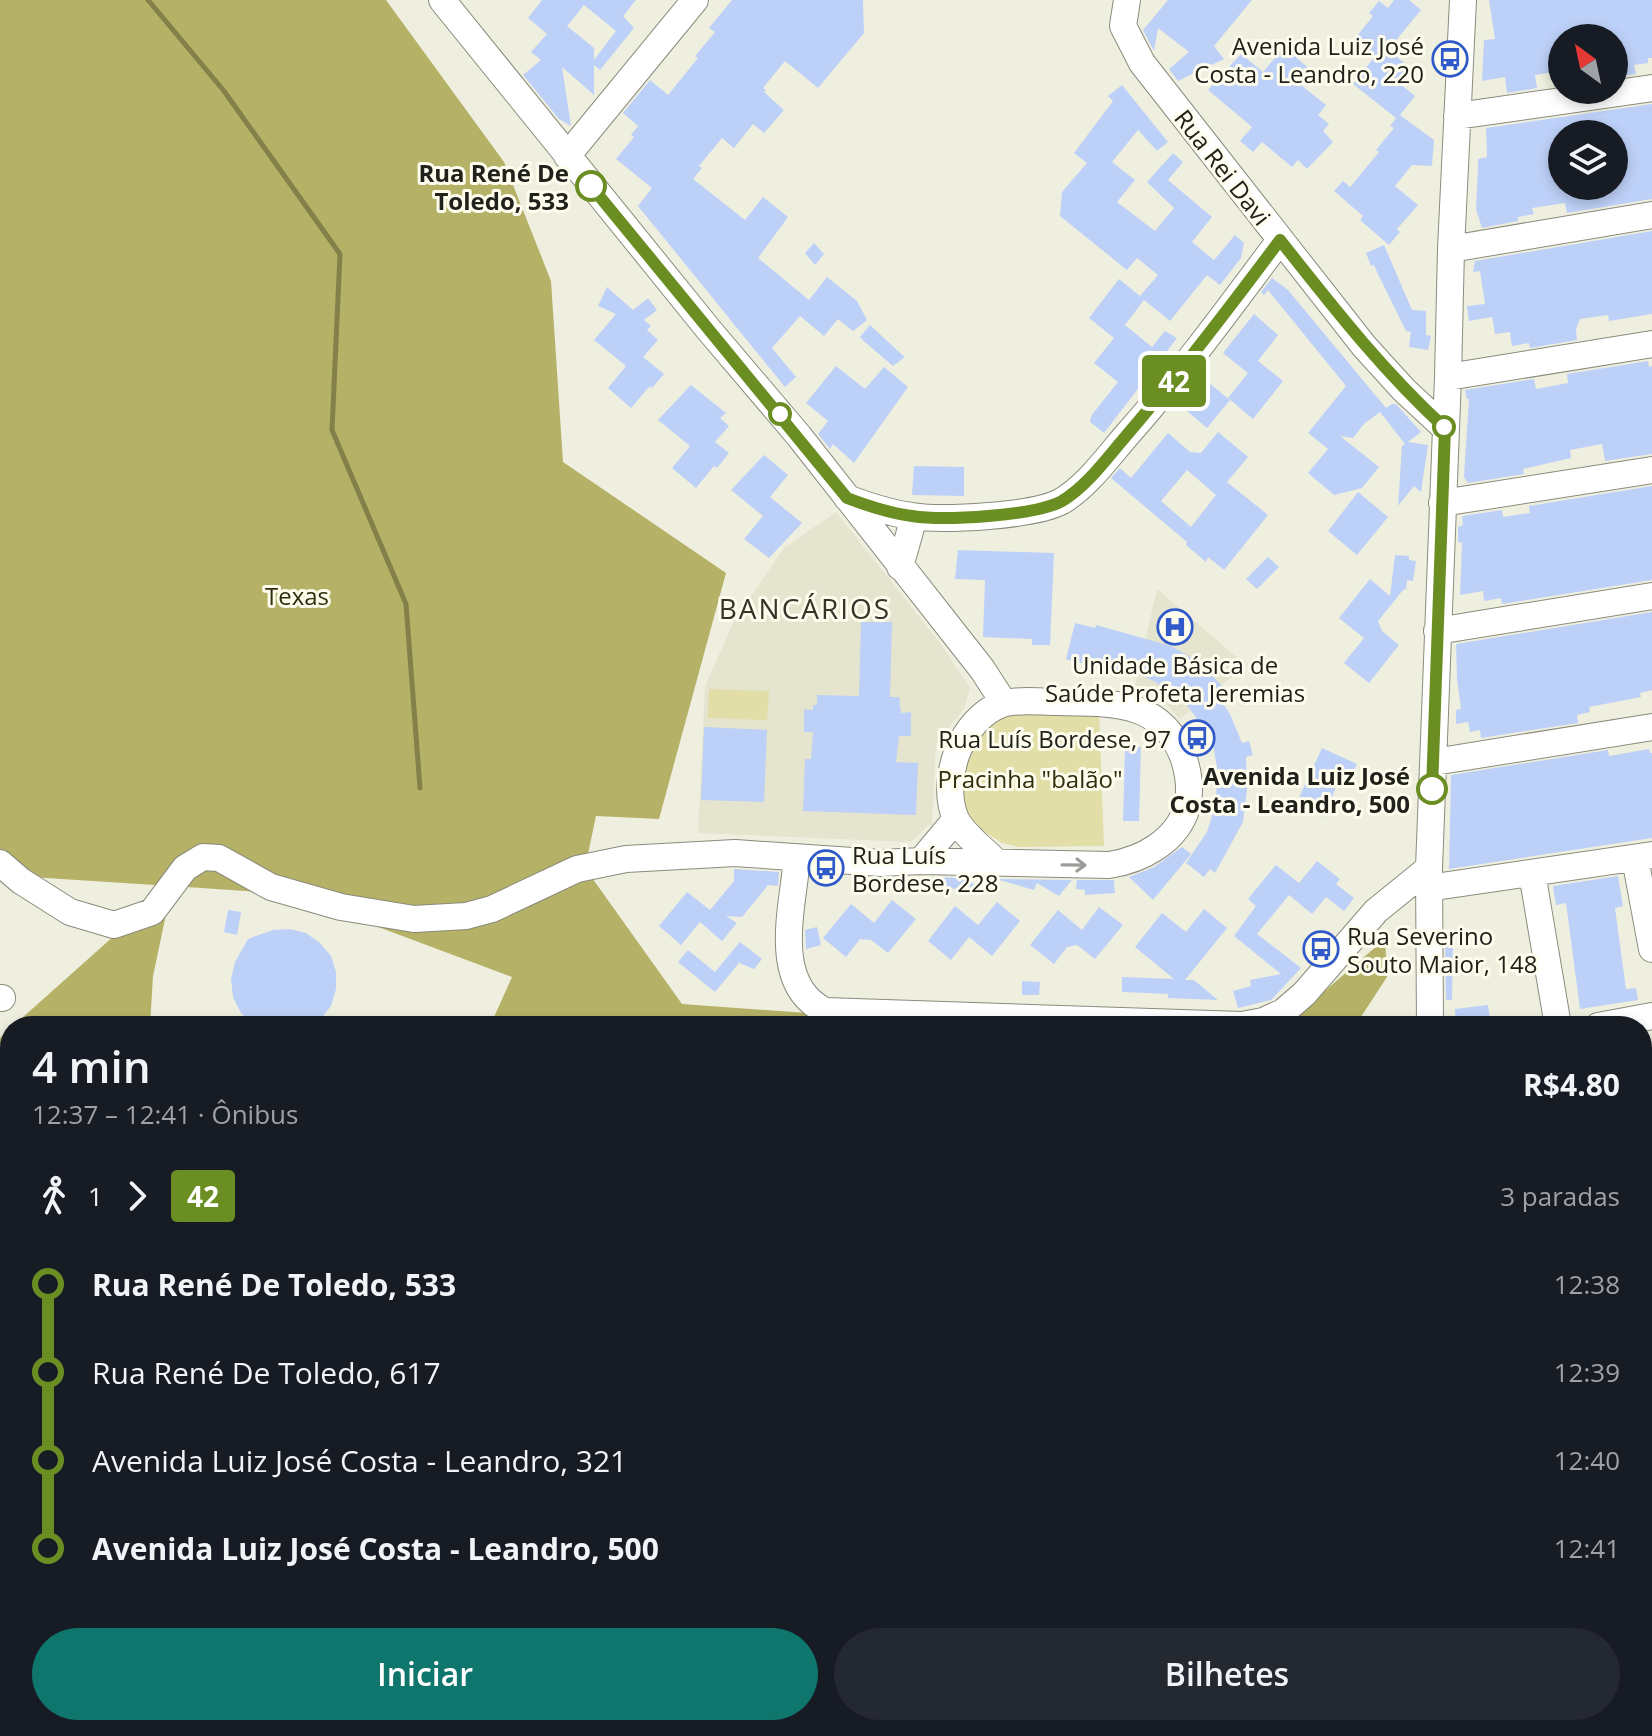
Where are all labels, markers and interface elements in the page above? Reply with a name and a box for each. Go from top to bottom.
north arrow [1548,24,1628,104]
map controls [1548,24,1628,200]
place label: Avenida Luiz José Costa - Leandro, 220 [1194,29,1424,90]
bus stop icon: Avenida Luiz José Costa - Leandro, 220 [1431,40,1469,78]
street label: Rua Rei Davi [1167,102,1279,232]
button: layers [1548,120,1628,200]
place label: Rua René De Toledo, 533 [418,156,569,217]
marker: Rua René De Toledo, 533 [576,171,606,201]
line badge: 42 [1138,355,1210,407]
text: 42 [1158,362,1190,400]
unlabelled marker [769,403,791,425]
unlabelled marker [1433,416,1455,438]
park label: Texas [265,579,329,612]
district label: BANCÁRIOS [719,589,891,627]
hospital icon: Unidade Básica de Saúde Profeta Jeremias [1156,608,1194,646]
place label: Unidade Básica de Saúde Profeta Jeremias [1045,648,1305,709]
bus stop icon: Rua Luís Bordese, 97 [1178,719,1216,757]
place label: Rua Luís Bordese, 97 [938,722,1171,755]
place label: Avenida Luiz José Costa - Leandro, 500 [1170,759,1410,820]
park label: Pracinha "balão" [937,762,1123,795]
marker: Avenida Luiz José Costa - Leandro, 500 [1417,774,1447,804]
place label: Rua Luís Bordese, 228 [852,838,998,899]
bus stop icon: Rua Luís Bordese, 228 [807,849,845,887]
one-way arrow [1060,857,1087,873]
place label: Rua Severino Souto Maior, 148 [1347,919,1537,980]
bus stop icon: Rua Severino Souto Maior, 148 [1302,930,1340,968]
text: 4 min [32,1036,151,1096]
text: R$4.80 [1523,1064,1620,1105]
text: 12:37 – 12:41 · Ônibus [32,1096,298,1132]
icon: walk [32,1174,76,1218]
icon: forward [115,1174,159,1218]
text: 42 [187,1177,219,1215]
text: 1 [88,1178,103,1214]
text: 3 paradas [1500,1178,1620,1214]
text: Rua René De Toledo, 533 [92,1264,456,1305]
text: 12:38 [1554,1266,1620,1302]
text: Rua René De Toledo, 617 [92,1352,441,1393]
text: 12:39 [1554,1354,1620,1390]
text: Avenida Luiz José Costa - Leandro, 321 [92,1440,627,1481]
text: 12:40 [1554,1442,1620,1478]
text: Avenida Luiz José Costa - Leandro, 500 [92,1528,659,1569]
text: 12:41 [1554,1530,1620,1566]
button: Iniciar [32,1628,818,1720]
button: Bilhetes [834,1628,1620,1720]

